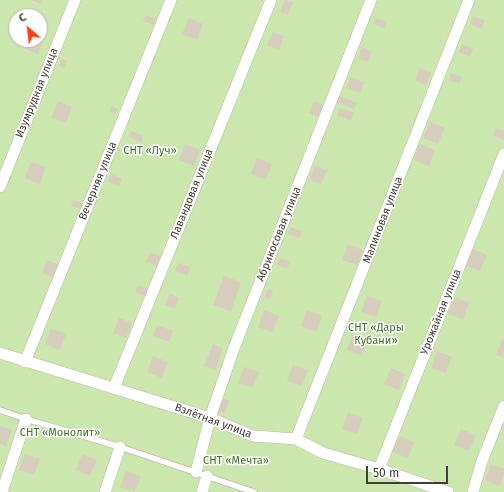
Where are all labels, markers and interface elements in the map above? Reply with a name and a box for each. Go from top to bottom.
north arrow [8,8,48,48]
text: С [17,11,28,25]
street label: Изумрудная улица [13,46,61,140]
street label: Вечерняя улица [76,140,120,222]
park label: СНТ «Луч» [123,144,177,158]
street label: Лавандовая улица [168,147,216,241]
street label: Малиновая улица [360,175,406,265]
street label: Абрикосовая улица [254,185,304,283]
street label: Урожайная улица [418,267,464,357]
park label: СНТ «Дары Кубани» [348,321,404,347]
street label: Взлётная улица [173,401,253,441]
park label: СНТ «Монолит» [20,426,100,440]
park label: СНТ «Мечта» [203,454,269,468]
scale bar [368,458,450,484]
text: 50 m [373,466,399,480]

